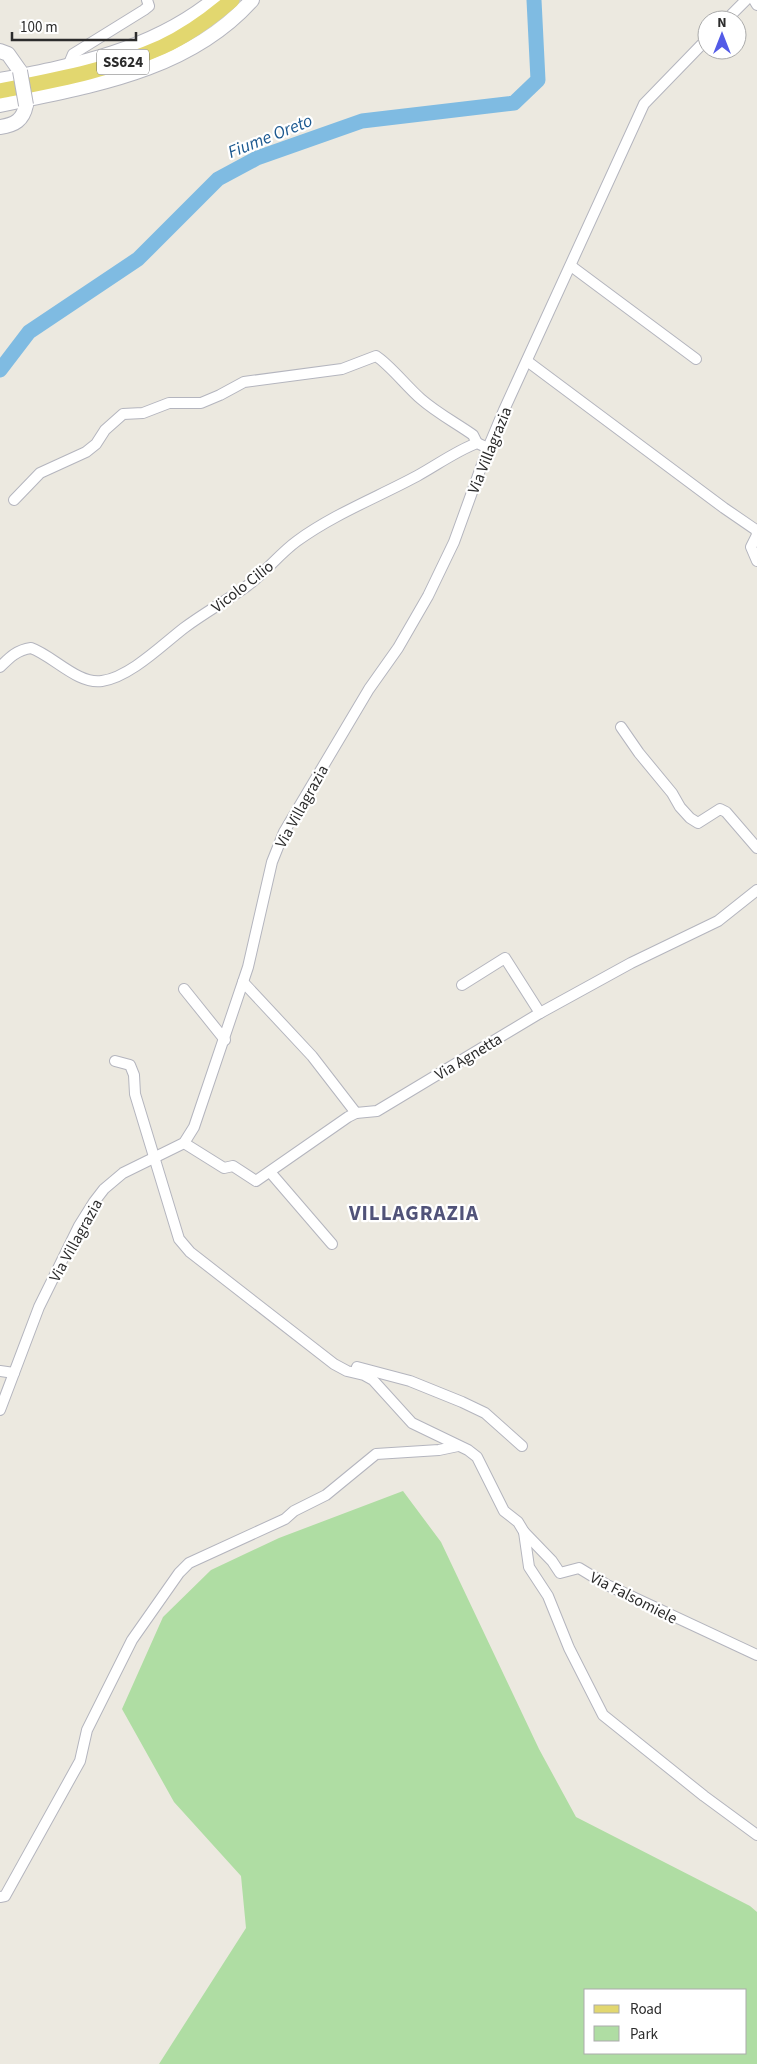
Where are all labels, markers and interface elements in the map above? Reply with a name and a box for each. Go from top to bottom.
scale bar [12,10,136,42]
north arrow [697,10,747,60]
text: N [717,13,727,33]
text: 100 m [20,17,58,38]
road number: SS624 [97,50,149,74]
water label: Fiume Oreto [224,108,316,165]
street label: Via Villagrazia [463,404,517,497]
street label: Vicolo Cilio [207,555,278,618]
street label: Via Villagrazia [270,761,334,852]
street label: Via Agnetta [431,1028,506,1086]
street label: Via Villagrazia [44,1195,108,1286]
district label: VILLAGRAZIA [348,1198,479,1228]
street label: Via Falsomiele [586,1566,681,1629]
legend [584,1989,747,2054]
text: Road [630,1999,662,2020]
text: Park [630,2024,659,2045]

